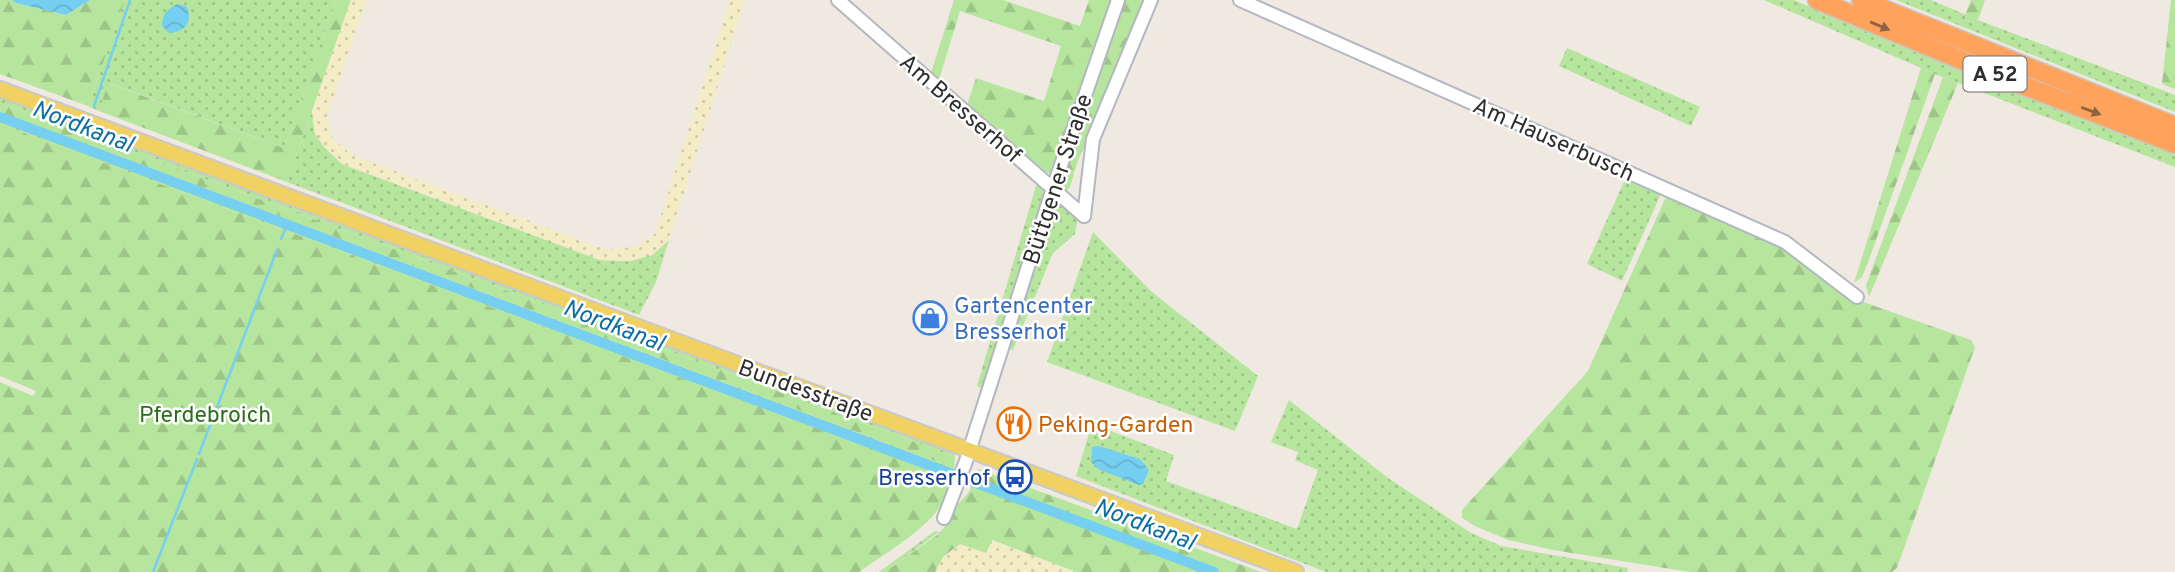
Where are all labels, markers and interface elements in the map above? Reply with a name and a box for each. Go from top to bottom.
one-way arrow [1869,21,1890,32]
street label: Am Bresserhof [892,49,1027,171]
road number: A 52 [1964,56,2026,92]
street label: Büttgener Straße [1018,91,1101,269]
street label: Am Hauserbusch [1468,93,1638,190]
water label: Nordkanal [28,95,139,161]
one-way arrow [2080,106,2101,117]
place label: Gartencenter Bresserhof [954,293,1093,348]
water label: Nordkanal [559,294,670,360]
shop icon: Gartencenter Bresserhof [911,299,949,337]
street label: Bundesstraße [734,355,877,430]
park label: Pferdebroich [139,402,271,431]
restaurant icon: Peking-Garden [995,405,1033,443]
place label: Peking-Garden [1038,412,1193,441]
bus stop icon: Bresserhof [996,458,1034,496]
place label: Bresserhof [878,465,990,494]
water label: Nordkanal [1090,493,1201,559]

